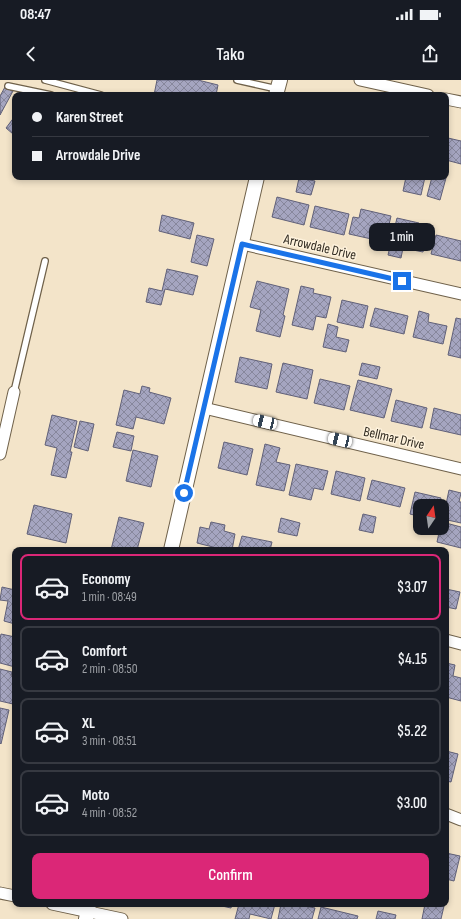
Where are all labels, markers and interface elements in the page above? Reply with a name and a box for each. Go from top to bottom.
text: 08:47 [20,5,51,24]
icon: back [20,43,42,65]
icon: share [419,43,441,65]
text: Tako [216,44,245,65]
text: Karen Street [56,108,123,127]
text: Arrowdale Drive [56,146,140,165]
callout: 1 min [369,223,435,251]
text: 1 min [390,229,414,245]
street label: Arrowdale Drive [281,230,358,264]
route end [393,272,411,290]
car [252,413,278,431]
street label: Bellmar Drive [362,423,426,453]
car [327,431,353,449]
route start [175,484,193,502]
north arrow [413,499,449,535]
map controls [413,499,449,535]
icon: car [34,569,70,605]
text: Economy [82,570,131,589]
text: $3.07 [397,578,427,597]
text: 1 min · 08:49 [82,589,137,605]
icon: car [34,641,70,677]
text: Comfort [82,642,127,661]
text: $4.15 [397,650,427,669]
text: 2 min · 08:50 [82,661,137,677]
icon: car [34,713,70,749]
text: XL [82,714,95,733]
text: $5.22 [397,722,427,741]
text: 3 min · 08:51 [82,733,136,749]
icon: car [34,785,70,821]
text: Moto [82,786,109,805]
text: $3.00 [396,794,427,813]
text: 4 min · 08:52 [82,805,137,821]
button: Confirm [32,853,429,899]

